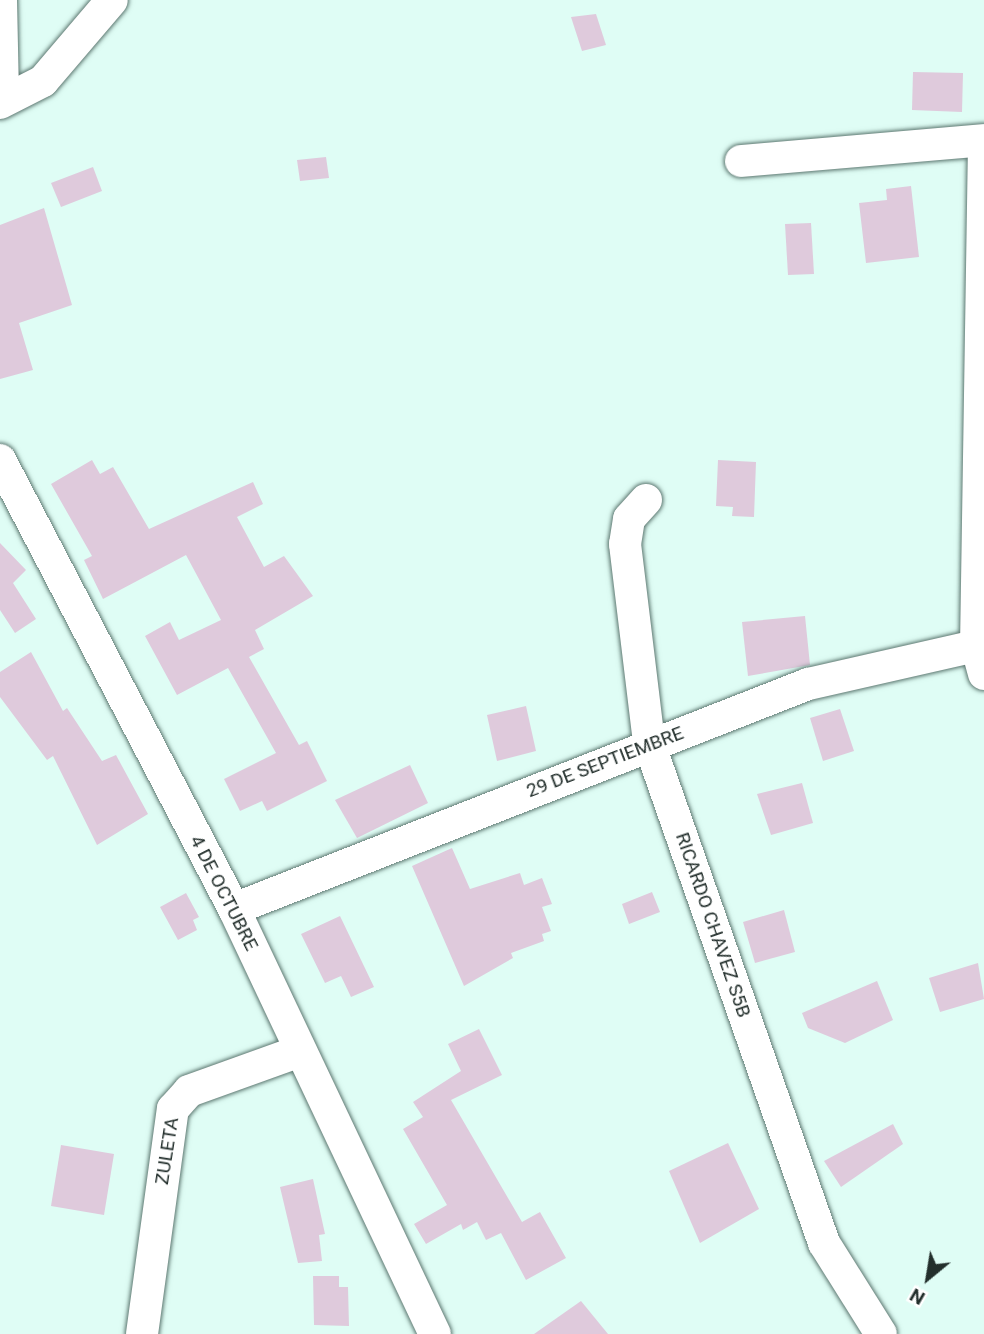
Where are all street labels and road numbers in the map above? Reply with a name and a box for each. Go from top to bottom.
street label: 29 DE SEPTIEMBRE [523,722,687,802]
street label: RICARDO CHAVEZ S5B [671,830,755,1020]
street label: 4 DE OCTUBRE [185,831,263,955]
street label: ZULETA [150,1116,184,1186]

